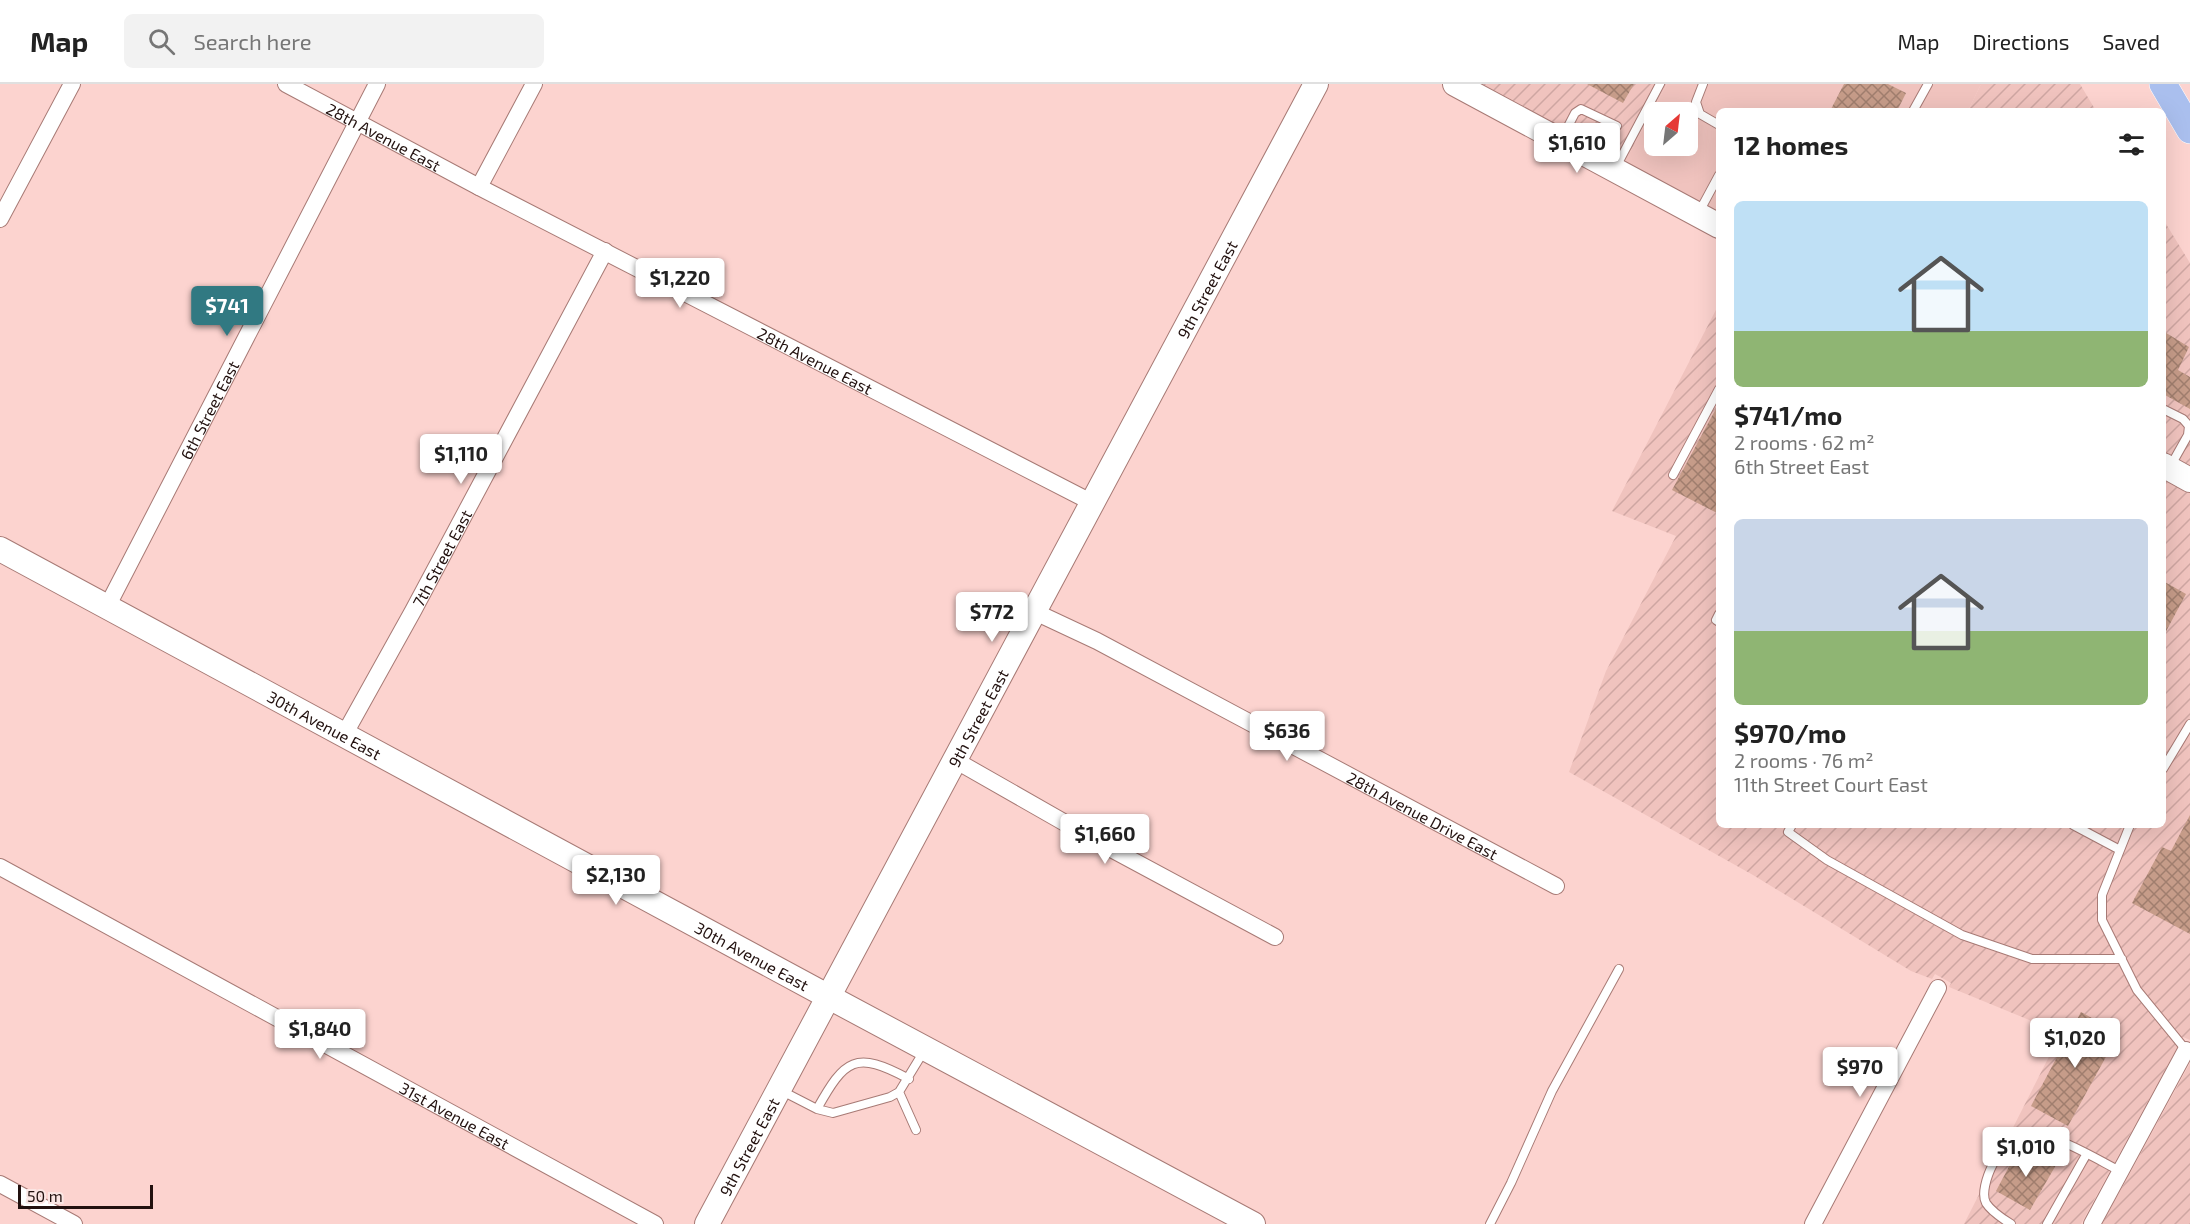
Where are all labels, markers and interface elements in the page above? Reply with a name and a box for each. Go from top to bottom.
search box [124,14,544,68]
text: Map [30,24,88,58]
icon: search [145,25,178,58]
text: Search here [193,28,312,54]
text: Map [1897,29,1940,54]
text: Directions [1973,29,2069,54]
text: Saved [2102,29,2160,54]
street label: 28th Avenue East [324,98,444,174]
north arrow [1644,102,1698,156]
map controls [1644,102,1698,156]
pin: $1,610 [1528,123,1626,174]
icon: filters [2115,128,2148,161]
text: 12 homes [1734,129,1848,160]
text: $1,610 [1548,130,1606,154]
street label: 9th Street East [1173,237,1240,341]
icon: home [1887,240,1995,348]
pin: $1,220 [631,258,729,309]
text: $1,220 [650,265,710,289]
pin: $741 [191,286,263,337]
text: $741 [205,293,249,317]
street label: 28th Avenue East [755,323,876,398]
street label: 6th Street East [176,357,242,462]
text: $741/mo [1734,399,1842,430]
text: 2 rooms · 62 m² [1734,430,1874,454]
pin: $1,110 [412,434,510,485]
text: $1,110 [434,441,488,465]
text: 6th Street East [1734,454,1869,478]
street label: 7th Street East [408,506,475,610]
icon: home [1887,558,1995,666]
pin: $772 [956,592,1028,643]
text: $772 [970,599,1014,623]
street label: 9th Street East [944,665,1011,770]
street label: 30th Avenue East [265,686,385,763]
pin: $636 [1251,711,1323,762]
text: $970/mo [1734,717,1846,748]
text: $636 [1264,718,1310,742]
text: 2 rooms · 76 m² [1734,748,1873,772]
street label: 28th Avenue Drive East [1344,767,1501,863]
text: 11th Street Court East [1734,772,1928,796]
pin: $1,660 [1056,814,1154,865]
text: $1,660 [1074,821,1136,845]
pin: $2,130 [567,855,665,906]
text: $2,130 [586,862,646,886]
street label: 30th Avenue East [692,917,812,994]
pin: $1,840 [271,1009,369,1060]
text: $1,840 [289,1016,351,1040]
pin: $1,020 [2026,1018,2124,1069]
text: $1,020 [2044,1025,2106,1049]
pin: $970 [1824,1047,1896,1098]
text: $970 [1837,1054,1883,1078]
street label: 31st Avenue East [397,1077,513,1152]
street label: 9th Street East [715,1094,782,1199]
pin: $1,010 [1977,1127,2075,1178]
text: $1,010 [1997,1134,2055,1158]
scale bar [18,1182,153,1210]
text: 50 m [27,1186,63,1205]

